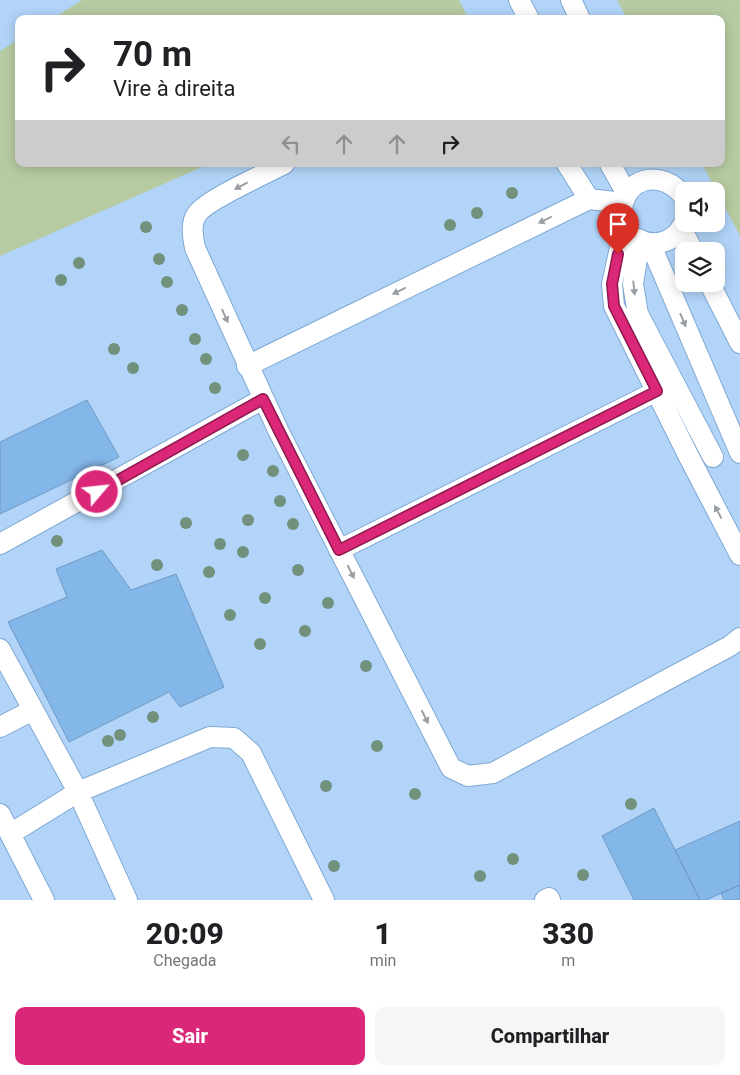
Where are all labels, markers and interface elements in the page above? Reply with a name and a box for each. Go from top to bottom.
text: 70 m [113,34,192,75]
icon: right [30,35,95,100]
text: Vire à direita [113,76,235,101]
icon: left [277,130,305,158]
icon: ahead [330,130,358,158]
icon: ahead [383,130,411,158]
icon: right [436,130,464,158]
one-way arrow [234,182,248,190]
map controls [675,182,725,292]
button: sound [675,182,725,232]
pin [597,203,639,254]
icon: arrive [604,210,632,238]
one-way arrow [538,216,552,224]
button: layers [675,242,725,292]
one-way arrow [630,281,638,297]
one-way arrow [392,287,406,295]
one-way arrow [222,309,230,323]
one-way arrow [679,313,687,328]
position arrow [70,465,122,517]
one-way arrow [714,505,722,519]
one-way arrow [347,565,355,579]
one-way arrow [421,710,429,724]
text: 20:09 [146,916,224,951]
text: 1 [374,916,392,951]
text: 330 [542,916,594,951]
text: Chegada [153,951,216,970]
text: min [370,951,396,970]
text: m [561,951,575,970]
button: Sair [15,1007,365,1065]
button: Compartilhar [375,1007,725,1065]

